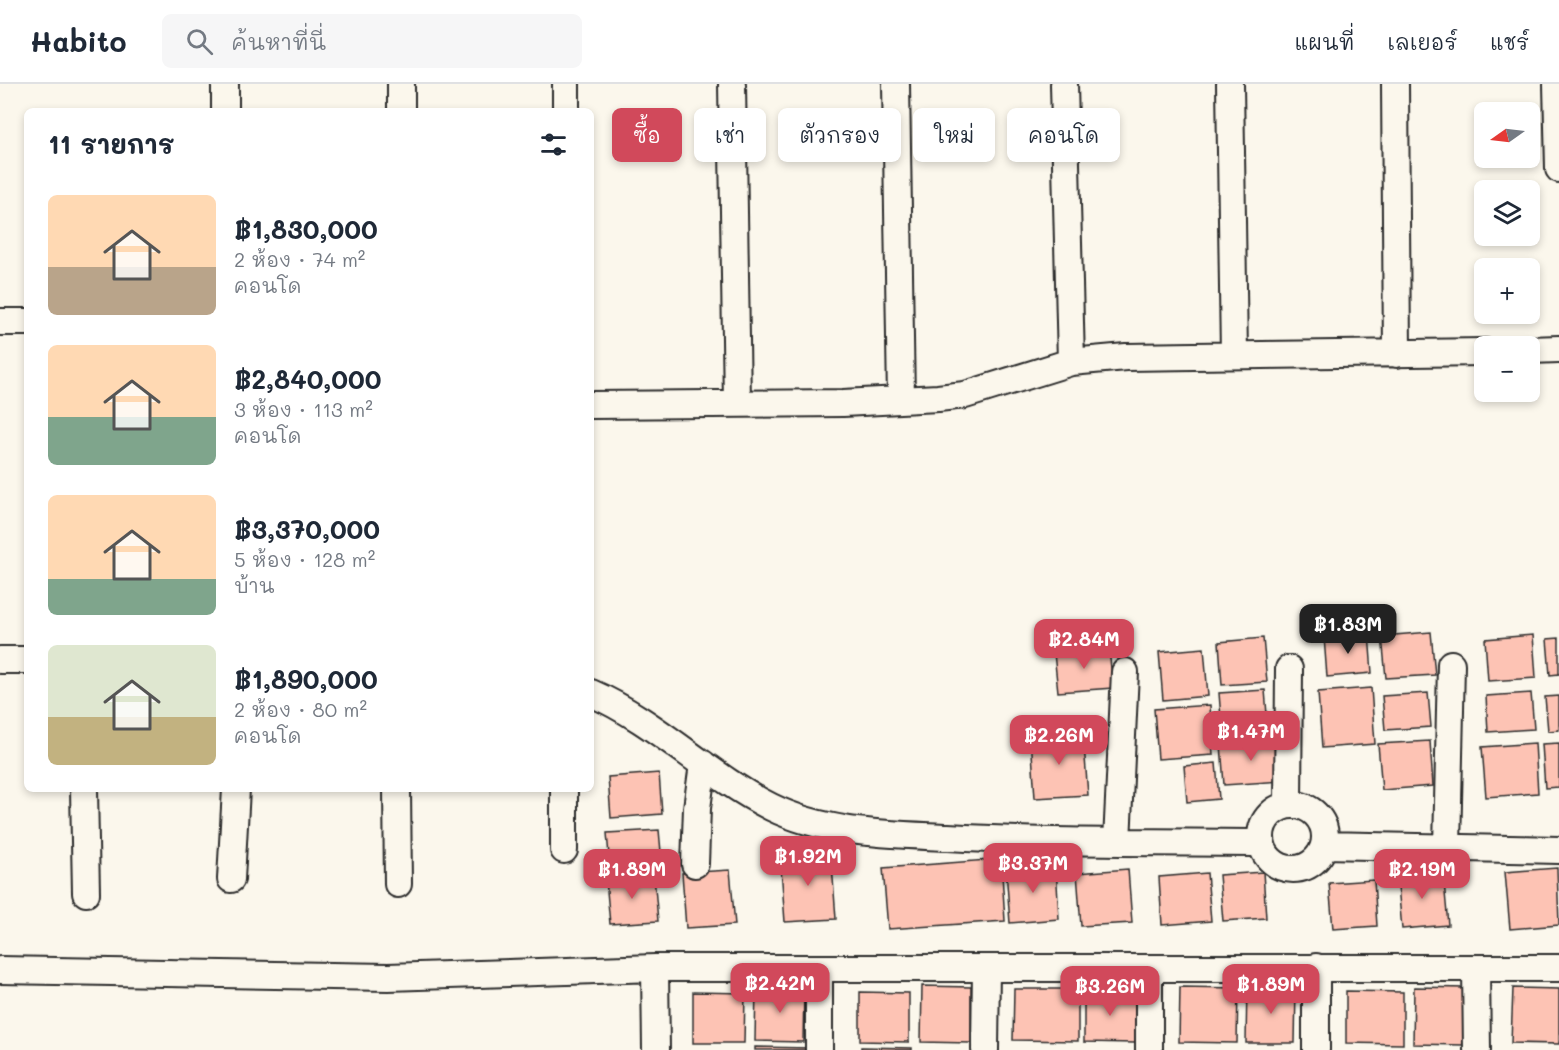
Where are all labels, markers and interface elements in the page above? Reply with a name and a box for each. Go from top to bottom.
search box [162,14,582,68]
text: Habito [30,23,126,59]
icon: search [183,25,216,58]
text: ค้นหาที่นี่ [231,27,326,56]
text: แผนที่ [1295,28,1354,55]
text: เลเยอร์ [1387,28,1457,55]
text: แชร์ [1490,28,1529,55]
north arrow [1474,102,1540,168]
map controls [1474,102,1540,402]
chip: ซื้อ [612,108,682,162]
chip: เช่า [694,108,766,162]
chip: ตัวกรอง [778,108,901,162]
chip: ใหม่ [913,108,995,162]
chip: คอนโด [1007,108,1120,162]
text: 11 รายการ [48,127,174,161]
icon: filters [537,128,570,161]
button: layers [1474,180,1540,246]
text: ฿1,830,000 [234,212,378,246]
icon: home [96,219,168,291]
text: 2 ห้อง · 74 m² [234,246,365,272]
button: + [1474,258,1540,324]
text: คอนโด [234,272,302,298]
button: − [1474,336,1540,402]
text: ฿2,840,000 [234,362,382,396]
icon: home [96,369,168,441]
text: 3 ห้อง · 113 m² [234,396,373,422]
text: คอนโด [234,422,302,448]
text: ฿3,370,000 [234,512,380,546]
icon: home [96,519,168,591]
text: 5 ห้อง · 128 m² [234,546,375,572]
text: บ้าน [234,572,275,598]
pin: ฿1.83M [1299,604,1397,655]
text: ฿1.83M [1313,610,1383,636]
pin: ฿2.84M [1035,619,1133,670]
text: ฿2.84M [1048,625,1120,651]
text: ฿1,890,000 [234,662,378,696]
icon: home [96,669,168,741]
text: 2 ห้อง · 80 m² [234,696,367,722]
pin: ฿1.47M [1202,711,1300,762]
pin: ฿2.26M [1010,715,1108,766]
text: ฿1.47M [1217,717,1285,743]
text: ฿2.26M [1024,721,1094,747]
text: คอนโด [234,722,302,748]
pin: ฿1.92M [759,836,857,887]
text: ฿1.92M [774,842,842,868]
pin: ฿3.37M [984,843,1082,894]
pin: ฿1.89M [583,849,681,900]
text: ฿3.37M [998,849,1068,875]
pin: ฿2.19M [1373,849,1471,900]
text: ฿1.89M [597,855,667,881]
text: ฿2.19M [1388,855,1456,881]
pin: ฿2.42M [731,963,829,1014]
pin: ฿1.89M [1222,964,1320,1015]
pin: ฿3.26M [1061,966,1159,1017]
text: ฿2.42M [745,969,815,995]
text: ฿1.89M [1236,970,1306,996]
text: ฿3.26M [1074,972,1146,998]

